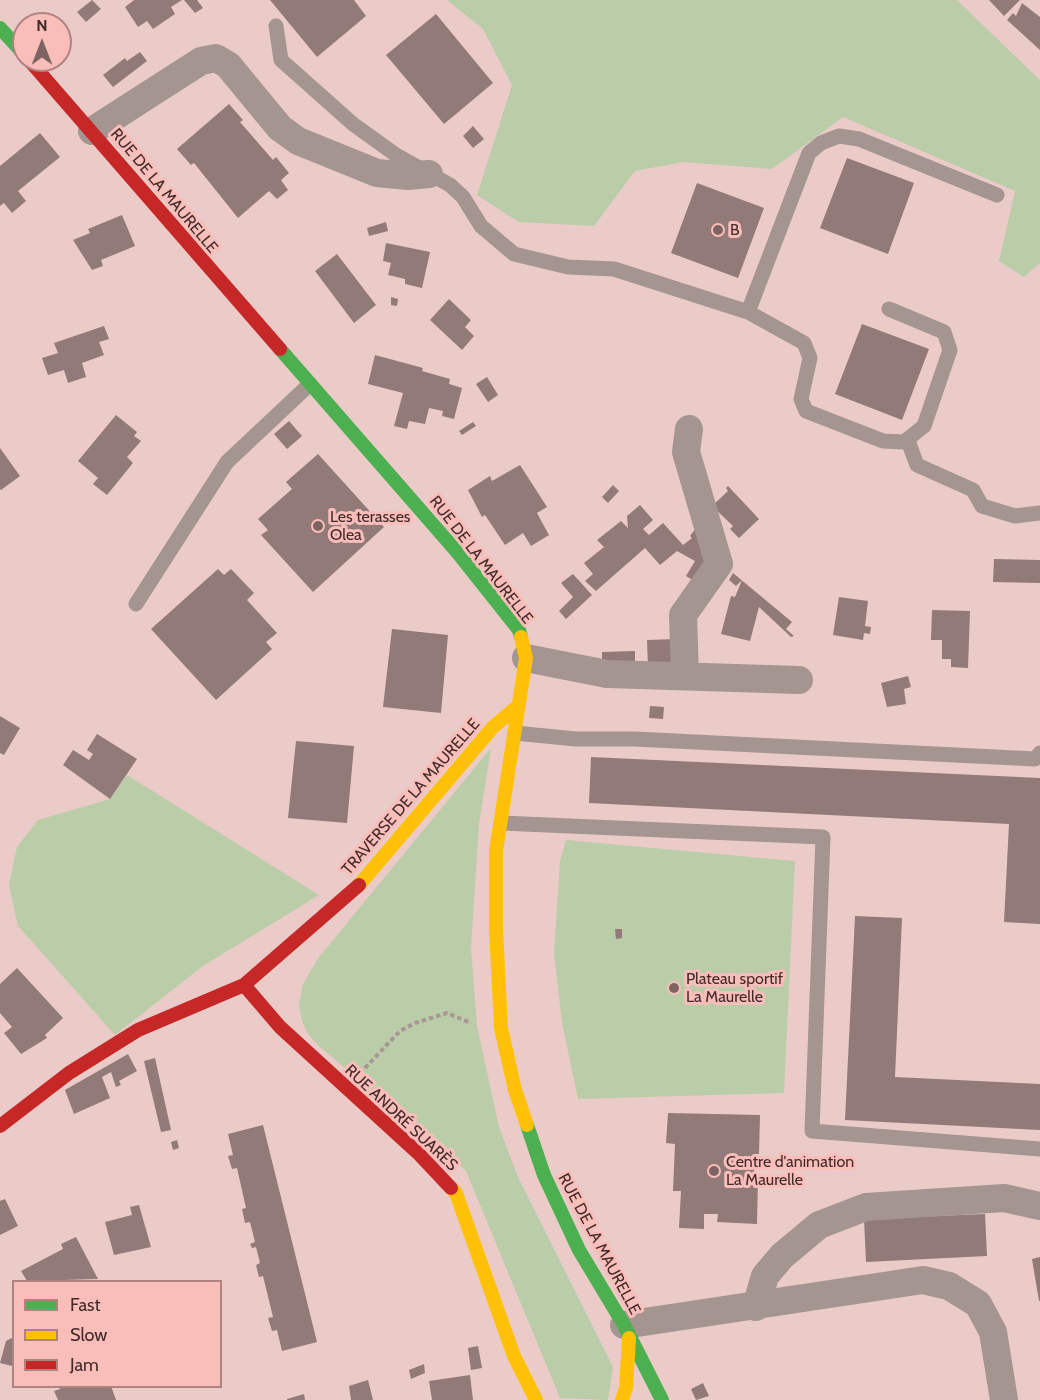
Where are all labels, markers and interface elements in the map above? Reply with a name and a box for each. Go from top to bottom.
north arrow [12,12,72,72]
text: N [36,16,48,35]
street label: RUE DE LA MAURELLE [106,125,222,257]
place label: B [730,220,740,240]
marker: B [711,223,725,237]
street label: RUE DE LA MAURELLE [425,492,537,628]
place label: Les terasses Olea [330,507,410,545]
marker: Les terasses Olea [311,519,325,533]
street label: TRAVERSE DE LA MAURELLE [338,715,484,879]
place label: Plateau sportif La Maurelle [686,969,783,1007]
marker: Plateau sportif La Maurelle [667,981,681,995]
street label: RUE ANDRÉ SUARÈS [341,1061,461,1175]
place label: Centre d'animation La Maurelle [726,1152,854,1190]
marker: Centre d'animation La Maurelle [707,1164,721,1178]
street label: RUE DE LA MAURELLE [554,1170,644,1318]
legend [12,1280,222,1388]
text: Fast [70,1294,101,1316]
text: Slow [70,1324,107,1346]
text: Jam [70,1354,99,1376]

